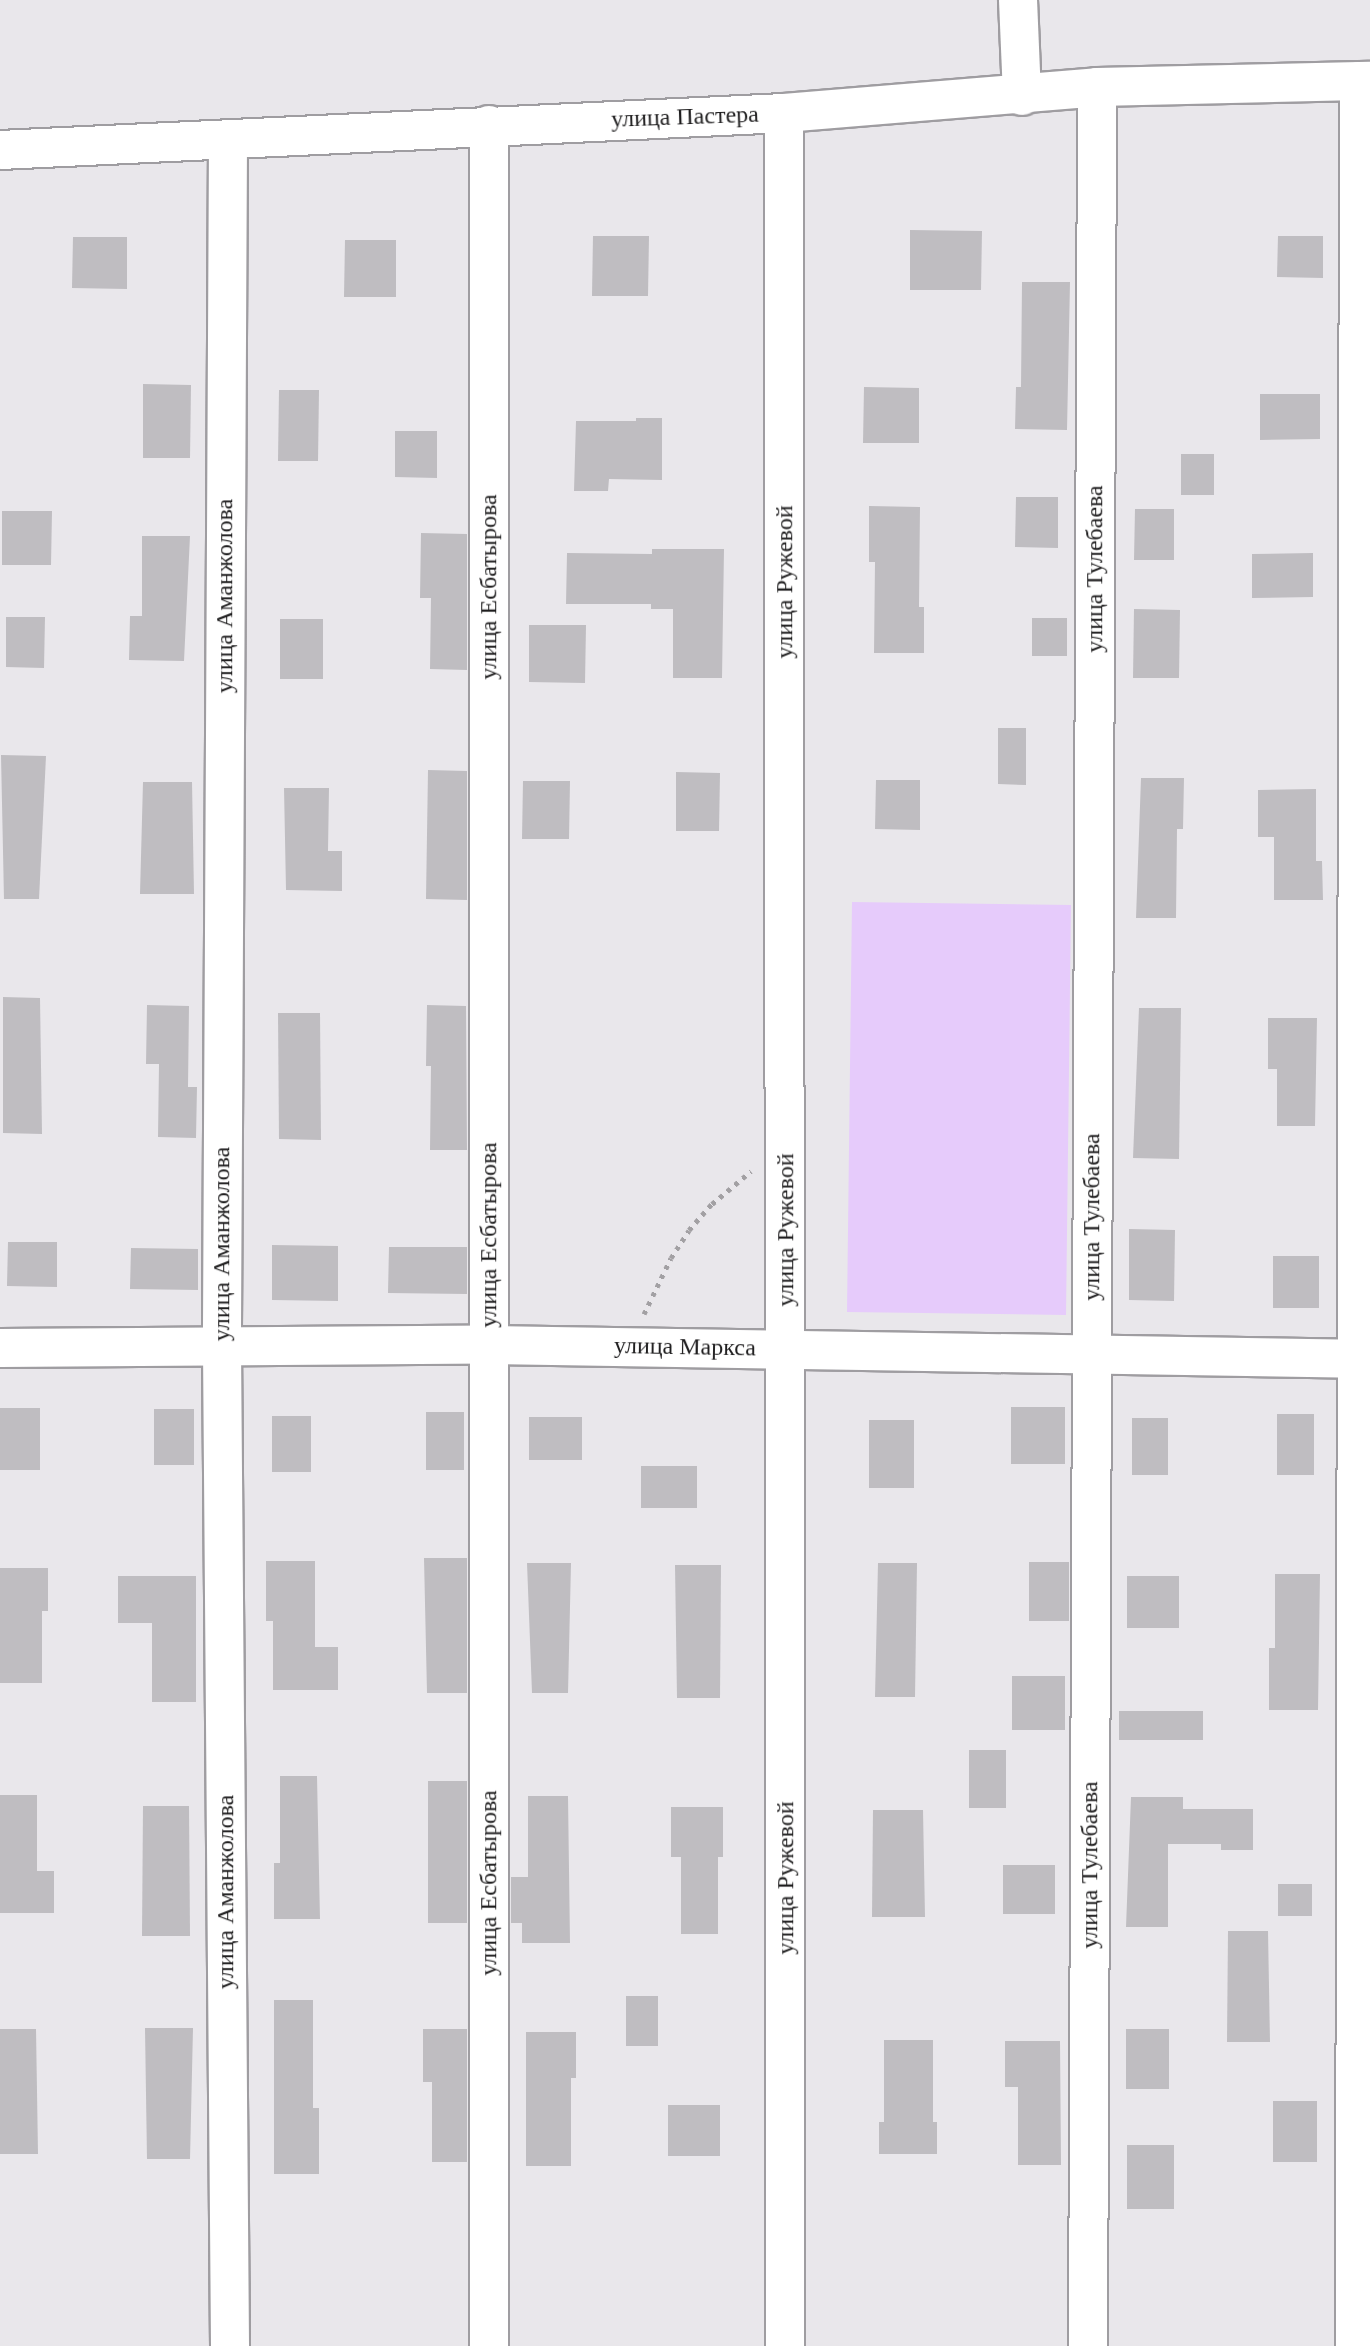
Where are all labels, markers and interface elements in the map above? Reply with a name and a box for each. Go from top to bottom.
street label: улица Пастера [611,100,759,134]
street label: улица Тулебаева [1081,485,1109,653]
street label: улица Есбатырова [475,494,503,680]
street label: улица Аманжолова [211,499,239,693]
street label: улица Ружевой [771,505,799,659]
street label: улица Тулебаева [1078,1133,1106,1301]
street label: улица Есбатырова [475,1142,503,1328]
street label: улица Аманжолова [208,1147,236,1341]
street label: улица Ружевой [772,1153,800,1307]
street label: улица Маркса [614,1331,756,1363]
street label: улица Тулебаева [1076,1781,1104,1949]
street label: улица Есбатырова [475,1790,503,1976]
street label: улица Аманжолова [212,1795,240,1989]
street label: улица Ружевой [772,1801,800,1955]

